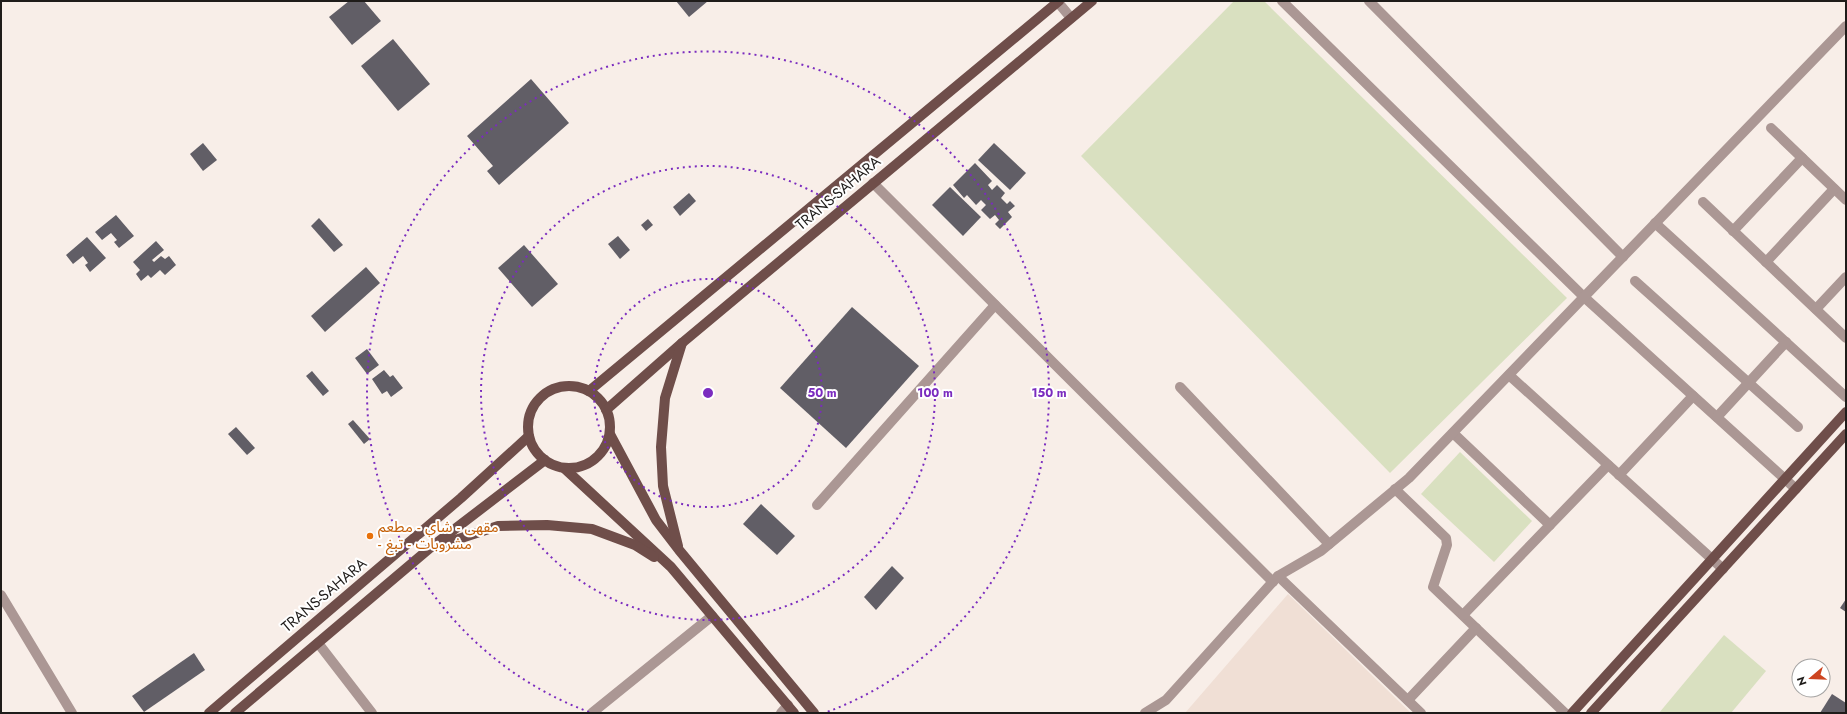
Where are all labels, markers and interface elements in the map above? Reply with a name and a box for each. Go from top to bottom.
street label: TRANS-SAHARA [791,151,885,235]
text: 50 m [807,384,837,402]
text: 100 m [917,384,953,402]
text: 150 m [1031,384,1067,402]
centre of rings [701,386,715,400]
place label: مقهى - شاي - مطعم - مشروبات - تبغ [378,516,499,556]
marker: مقهى - شاي - مطعم - مشروبات - تبغ [365,531,375,541]
street label: TRANS-SAHARA [277,553,371,637]
north arrow [1791,658,1831,698]
text: N [1793,675,1811,688]

